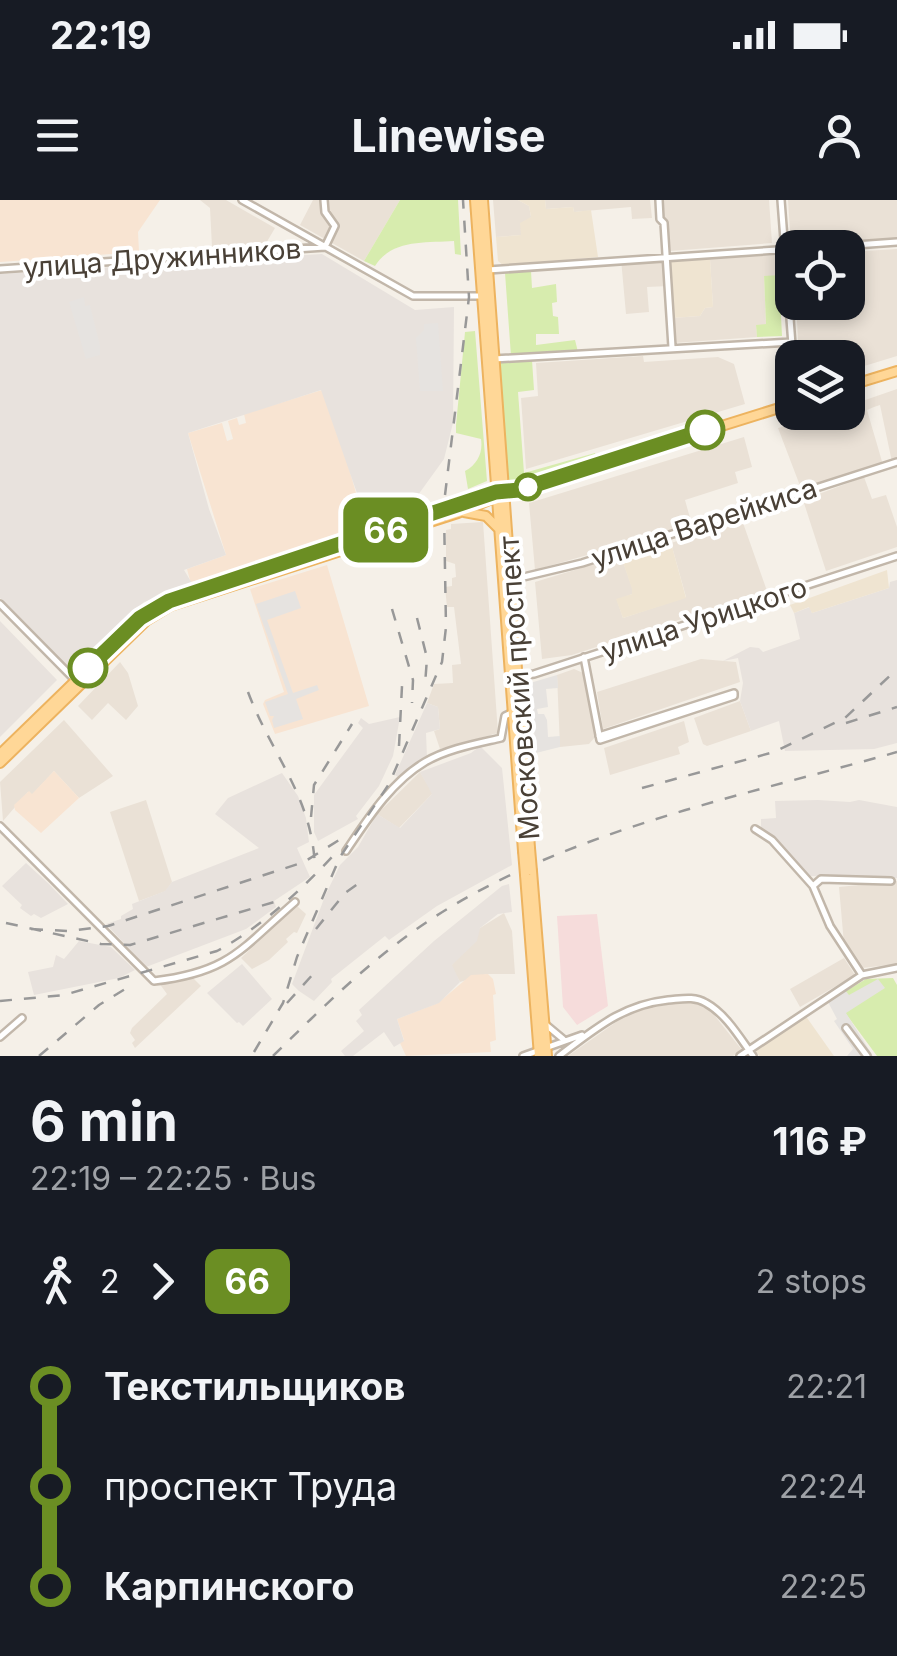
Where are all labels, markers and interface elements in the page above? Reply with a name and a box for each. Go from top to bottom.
text: 22:19 [50,12,152,58]
icon: menu [30,108,85,163]
text: Linewise [351,108,546,163]
icon: person [812,108,867,163]
map controls [775,230,865,430]
button: locate [775,230,865,320]
street label: улица Дружинников [22,231,302,285]
button: layers [775,340,865,430]
unlabelled marker [686,411,724,449]
street label: улица Варейкиса [587,470,821,576]
unlabelled marker [515,474,541,500]
line badge: 66 [341,498,431,562]
text: 66 [363,509,409,551]
street label: Московский проспект [491,535,547,841]
street label: улица Урицкого [597,570,811,668]
unlabelled marker [69,649,107,687]
text: 6 min [30,1088,178,1154]
text: 116 ₽ [772,1118,867,1164]
text: 22:19 – 22:25 · Bus [30,1159,316,1198]
icon: walk [30,1254,85,1309]
icon: forward [135,1254,190,1309]
text: 66 [225,1260,270,1302]
text: 2 [100,1262,120,1301]
text: 2 stops [756,1262,867,1301]
text: Текстильщиков [104,1363,405,1409]
text: 22:21 [786,1367,867,1406]
text: проспект Труда [104,1463,397,1509]
text: 22:24 [779,1467,867,1506]
text: Карпинского [104,1563,355,1609]
text: 22:25 [780,1567,867,1606]

